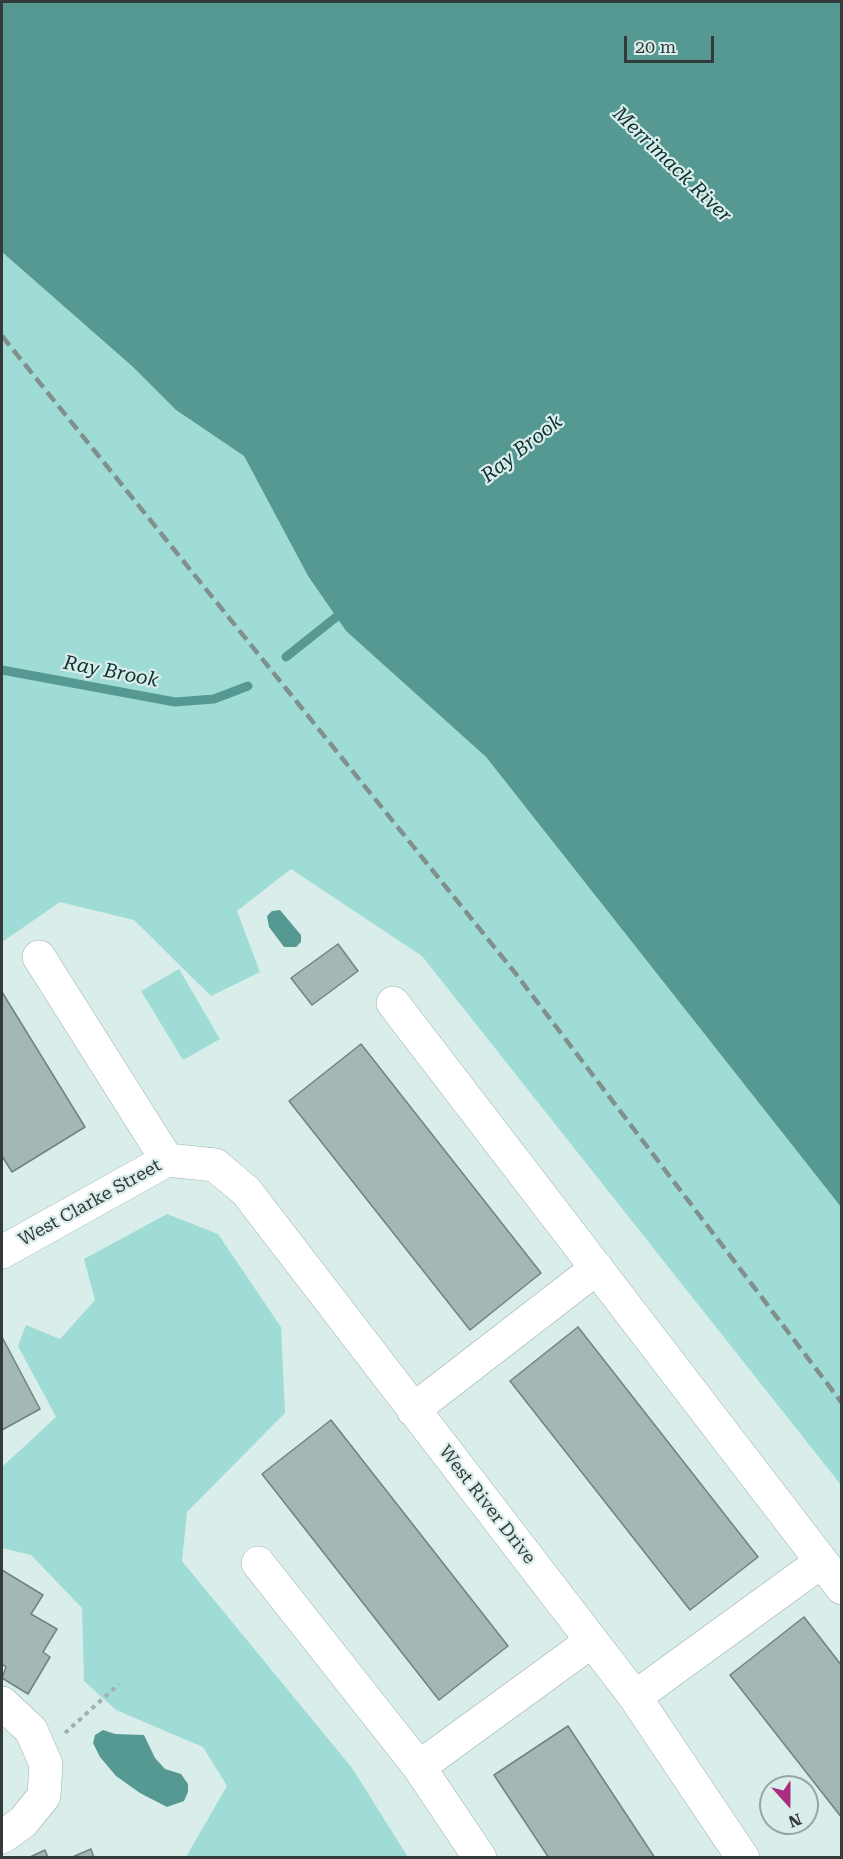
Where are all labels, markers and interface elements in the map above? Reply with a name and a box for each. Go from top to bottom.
scale bar [627,24,717,62]
text: 20 m [635,36,676,57]
water label: Merrimack River [608,102,736,228]
water label: Ray Brook [477,410,567,488]
water label: Ray Brook [61,651,161,693]
street label: West Clarke Street [15,1155,165,1251]
street label: West River Drive [434,1441,540,1569]
north arrow [759,1775,819,1835]
text: N [786,1809,804,1831]

